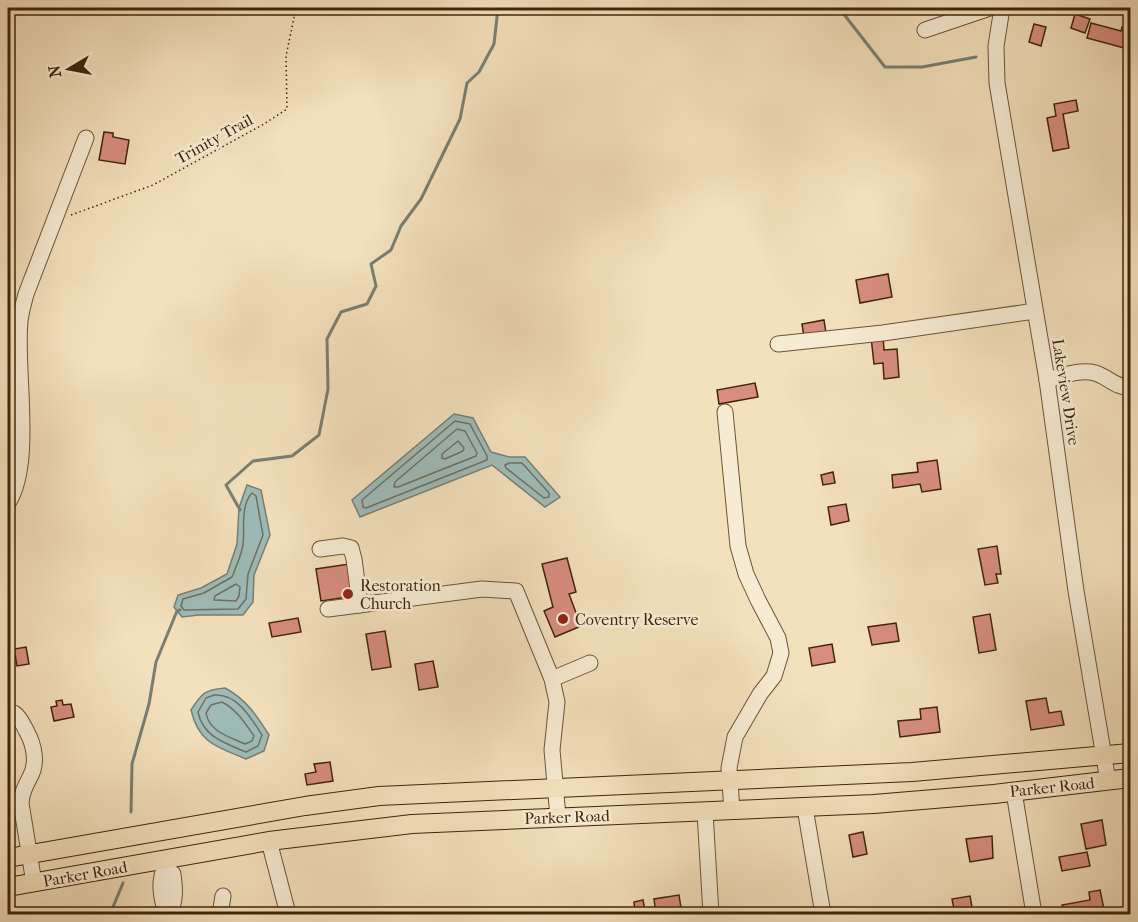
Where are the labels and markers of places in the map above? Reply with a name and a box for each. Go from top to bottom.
place label: Restoration Church [360,576,441,613]
marker: Restoration Church [341,587,355,601]
place label: Coventry Reserve [575,610,698,629]
marker: Coventry Reserve [556,612,570,626]

